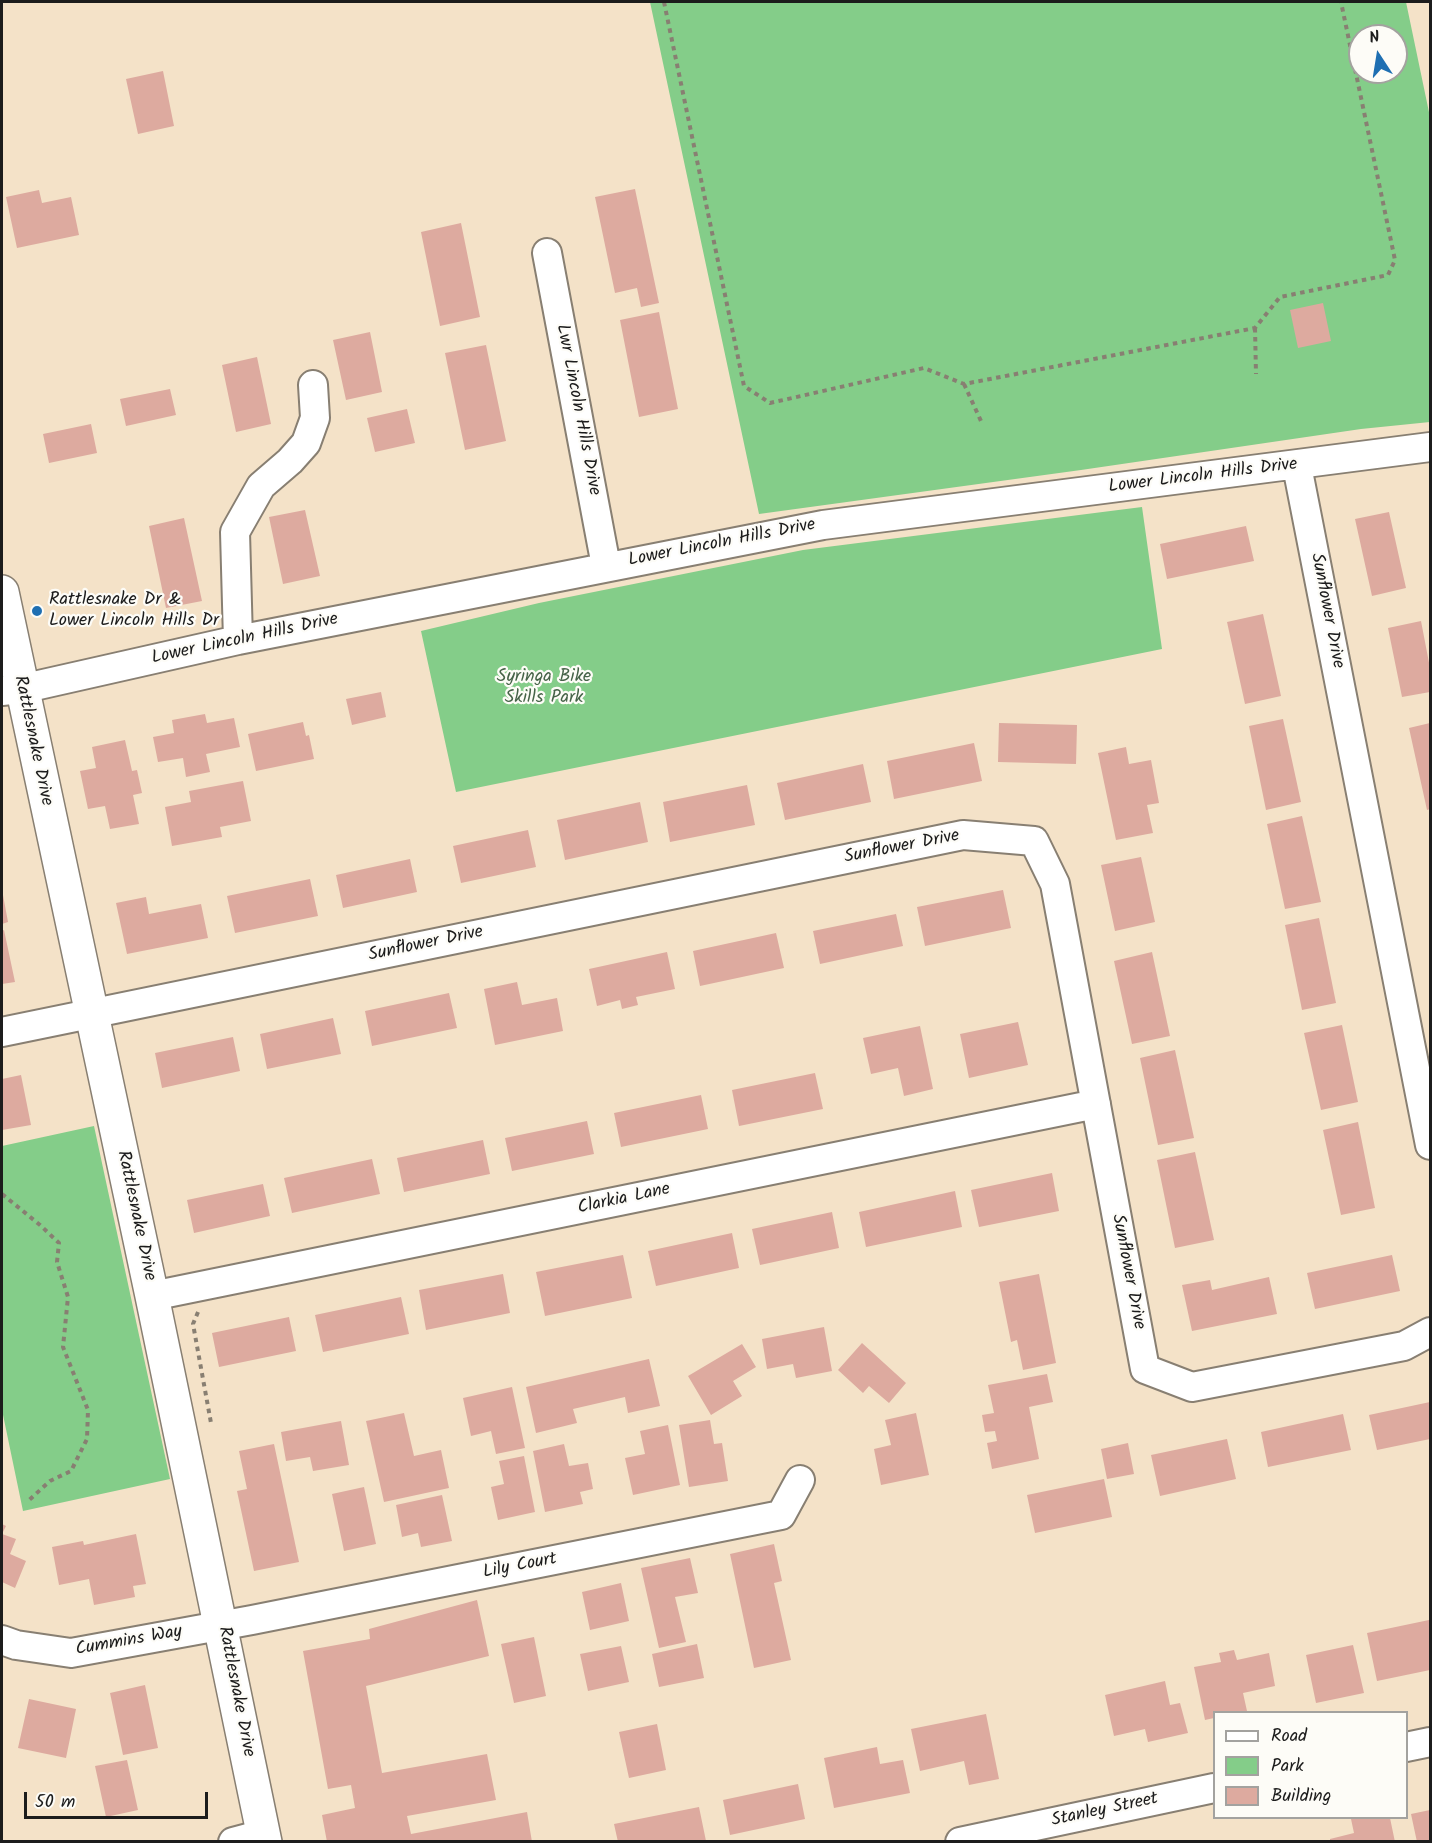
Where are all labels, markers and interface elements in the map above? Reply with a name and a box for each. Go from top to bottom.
north arrow [1348,24,1408,84]
text: N [1367,25,1382,51]
street label: Lwr Lincoln Hills Drive [550,323,604,497]
street label: Lower Lincoln Hills Drive [1107,455,1299,499]
street label: Lower Lincoln Hills Drive [627,515,817,573]
street label: Sunflower Drive [1304,552,1348,670]
place label: Rattlesnake Dr & Lower Lincoln Hills Dr [49,590,219,632]
marker: Rattlesnake Dr & Lower Lincoln Hills Dr [30,604,44,618]
street label: Lower Lincoln Hills Drive [150,610,340,670]
park label: Syringa Bike Skills Park [497,667,591,710]
street label: Rattlesnake Drive [8,674,56,808]
street label: Sunflower Drive [843,826,961,870]
street label: Sunflower Drive [367,922,485,968]
street label: Rattlesnake Drive [111,1149,159,1283]
street label: Clarkia Lane [576,1180,672,1220]
street label: Sunflower Drive [1105,1213,1149,1331]
street label: Lily Court [481,1549,559,1585]
street label: Cummins Way [74,1622,184,1662]
street label: Rattlesnake Drive [212,1625,258,1759]
legend [1213,1711,1408,1819]
text: Road [1271,1722,1307,1751]
text: Park [1271,1752,1304,1781]
scale bar [27,1780,212,1818]
text: Building [1271,1782,1331,1811]
text: 50 m [35,1788,75,1817]
street label: Stanley Street [1050,1789,1160,1833]

